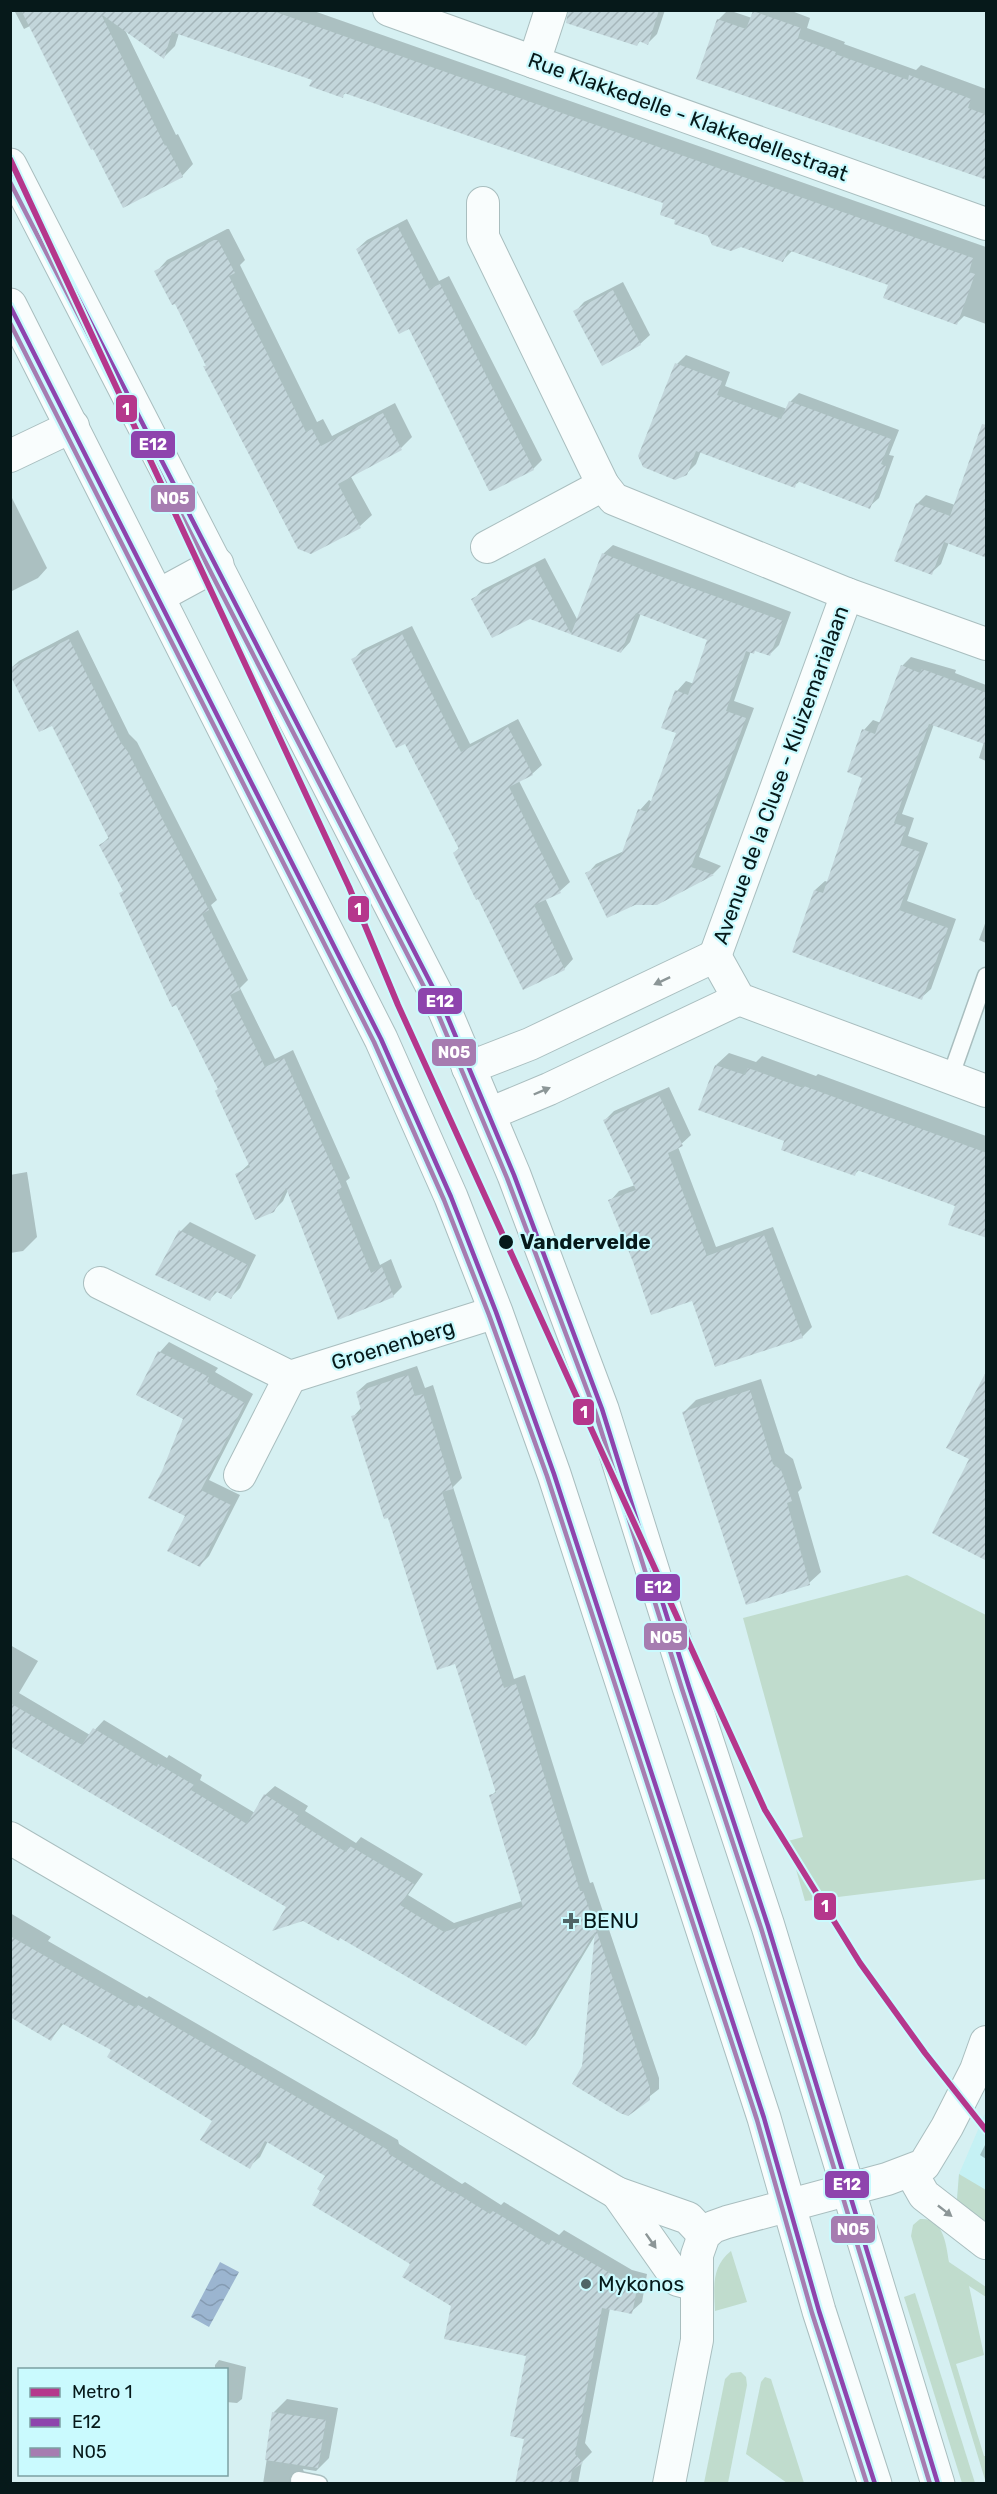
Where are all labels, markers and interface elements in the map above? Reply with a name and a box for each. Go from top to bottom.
street label: Rue Klakkedelle - Klakkedellestraat [525,47,852,186]
line badge: 1 [115,394,138,423]
text: 1 [122,400,130,419]
line badge: E12 [130,430,176,459]
text: E12 [139,435,167,454]
line badge: N05 [150,484,196,513]
text: N05 [157,489,189,508]
street label: Avenue de la Cluse - Kluizemarialaan [708,602,854,947]
line badge: 1 [347,895,370,923]
text: 1 [354,900,362,919]
one-way arrow [654,977,671,986]
line badge: E12 [417,987,463,1015]
text: E12 [426,992,454,1011]
line badge: N05 [431,1038,477,1067]
text: N05 [438,1043,470,1062]
one-way arrow [534,1086,552,1096]
place label: Vandervelde [520,1229,651,1254]
marker: Vandervelde [497,1233,515,1251]
street label: Groenenberg [328,1314,458,1375]
line badge: 1 [572,1398,595,1426]
text: 1 [580,1403,588,1422]
line badge: E12 [635,1573,681,1602]
text: E12 [644,1578,672,1597]
line badge: N05 [643,1622,688,1651]
text: N05 [650,1628,682,1647]
line badge: 1 [813,1892,837,1921]
text: 1 [821,1897,829,1916]
place label: BENU [583,1908,639,1933]
marker: BENU [564,1914,578,1928]
line badge: E12 [824,2170,870,2199]
text: E12 [833,2175,861,2194]
one-way arrow [936,2205,952,2217]
line badge: N05 [830,2215,876,2244]
text: N05 [837,2220,869,2239]
one-way arrow [645,2233,657,2249]
place label: Mykonos [598,2271,684,2296]
marker: Mykonos [579,2277,593,2291]
legend [18,2368,228,2476]
text: Metro 1 [72,2381,132,2403]
text: E12 [72,2411,101,2433]
text: N05 [72,2441,107,2463]

